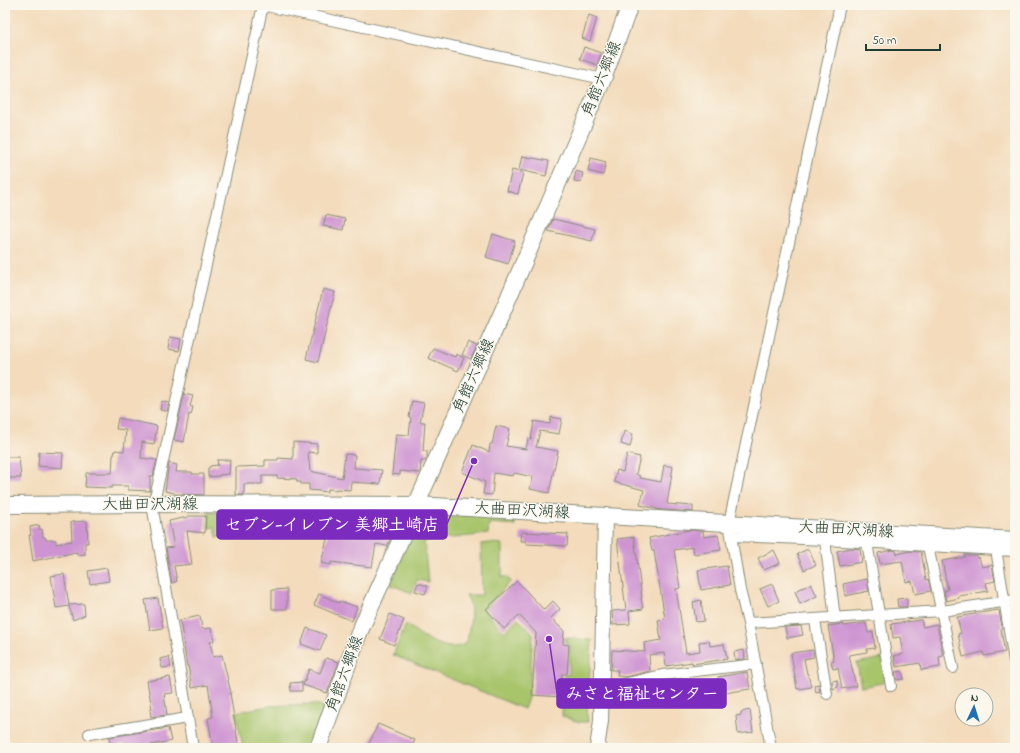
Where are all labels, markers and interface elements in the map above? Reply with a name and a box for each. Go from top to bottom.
scale bar [866,26,940,52]
text: 50 m [872,32,896,50]
street label: 角館六郷線 [576,37,628,121]
street label: 角館六郷線 [447,335,501,417]
street label: 大曲田沢湖線 [102,493,198,517]
street label: 大曲田沢湖線 [473,497,571,525]
callout: セブン-イレブン 美郷土崎店 [217,510,447,539]
text: セブン-イレブン 美郷土崎店 [225,513,439,538]
street label: 大曲田沢湖線 [797,516,895,544]
street label: 角館六郷線 [320,632,370,716]
callout: みさと福祉センター [557,679,726,708]
text: みさと福祉センター [566,682,719,707]
north arrow [954,687,994,727]
text: N [970,690,979,706]

